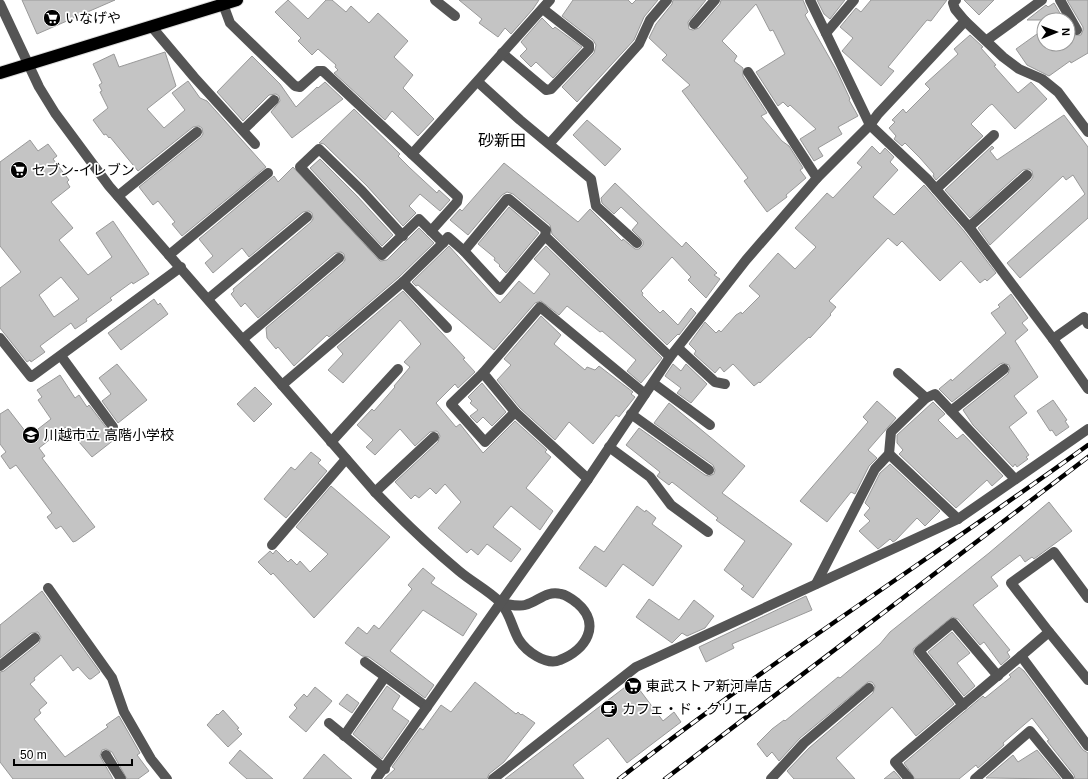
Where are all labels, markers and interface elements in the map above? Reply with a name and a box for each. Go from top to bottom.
supermarket icon: いなげや [42,8,62,28]
place label: いなげや [65,10,121,26]
north arrow [1036,12,1076,52]
text: N [1060,28,1072,36]
district label: 砂新田 [478,132,526,149]
supermarket icon: セブン-イレブン [9,160,29,180]
place label: セブン-イレブン [32,162,135,178]
school or university icon: 川越市立 高階小学校 [21,425,41,445]
place label: 川越市立 高階小学校 [44,427,174,443]
supermarket icon: 東武ストア新河岸店 [623,676,643,696]
place label: 東武ストア新河岸店 [646,678,772,694]
cafe icon: カフェ・ド・クリエ [599,699,619,719]
place label: カフェ・ド・クリエ [622,701,748,717]
scale bar [14,741,132,767]
text: 50 m [20,748,47,762]

